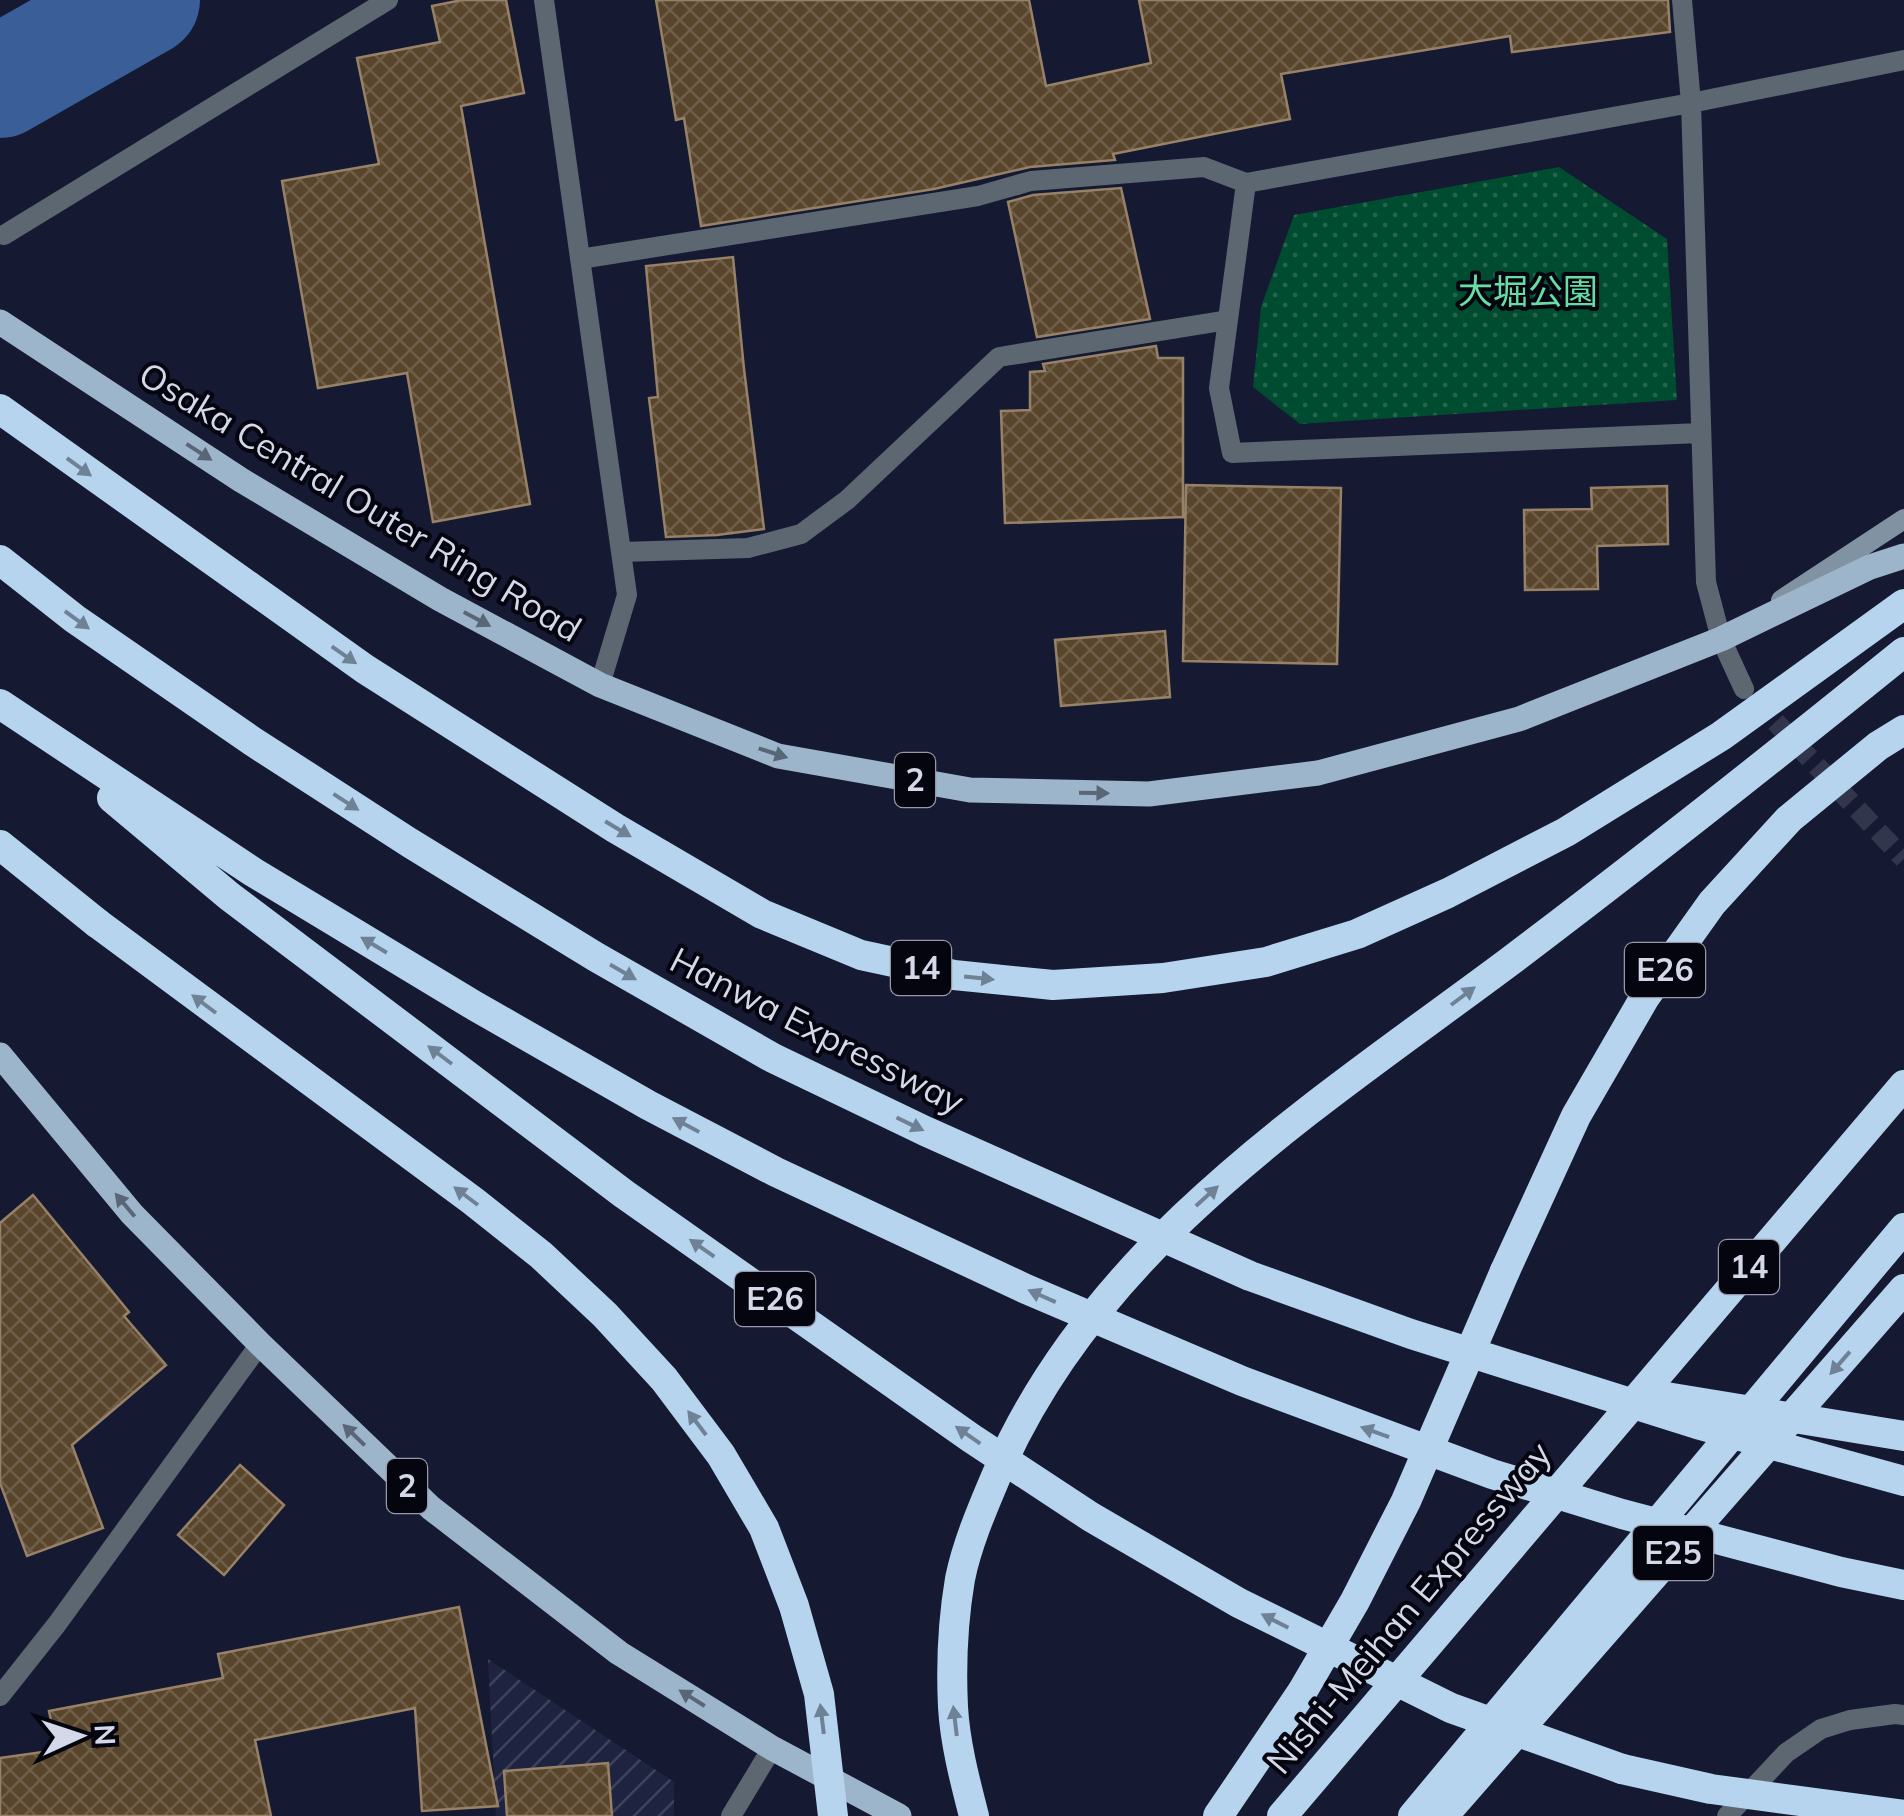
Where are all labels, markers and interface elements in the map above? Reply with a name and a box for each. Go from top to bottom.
park label: 大堀公園 [1458,269,1598,313]
street label: Osaka Central Outer Ring Road [131,351,590,651]
one-way arrow [185,443,212,461]
one-way arrow [66,456,92,476]
one-way arrow [64,610,90,629]
one-way arrow [463,610,492,627]
one-way arrow [331,644,357,664]
one-way arrow [759,746,789,761]
road number: 2 [895,753,935,807]
one-way arrow [1079,785,1111,801]
one-way arrow [333,792,360,810]
one-way arrow [604,820,632,837]
one-way arrow [360,937,388,954]
street label: Hanwa Expressway [663,937,972,1123]
road number: 14 [891,941,951,995]
road number: E26 [1625,943,1705,997]
one-way arrow [609,963,637,981]
one-way arrow [964,970,996,986]
one-way arrow [1450,987,1476,1007]
one-way arrow [191,994,218,1014]
one-way arrow [427,1046,453,1066]
one-way arrow [896,1116,925,1133]
one-way arrow [671,1117,700,1134]
one-way arrow [1194,1185,1219,1207]
one-way arrow [453,1186,479,1207]
one-way arrow [114,1192,136,1217]
one-way arrow [688,1239,715,1258]
road number: 14 [1719,1240,1779,1294]
road number: E26 [735,1272,815,1326]
one-way arrow [1027,1288,1057,1304]
one-way arrow [1829,1350,1851,1375]
one-way arrow [688,1410,708,1436]
one-way arrow [343,1424,367,1447]
one-way arrow [1360,1424,1390,1439]
one-way arrow [954,1426,981,1445]
street label: Nishi-Meihan Expressway [1256,1432,1560,1782]
road number: 2 [387,1459,427,1513]
road number: E25 [1633,1526,1713,1580]
one-way arrow [1260,1613,1289,1630]
north arrow [30,1686,130,1786]
one-way arrow [679,1690,706,1708]
one-way arrow [814,1703,830,1735]
one-way arrow [947,1704,963,1736]
text: N [87,1723,123,1746]

